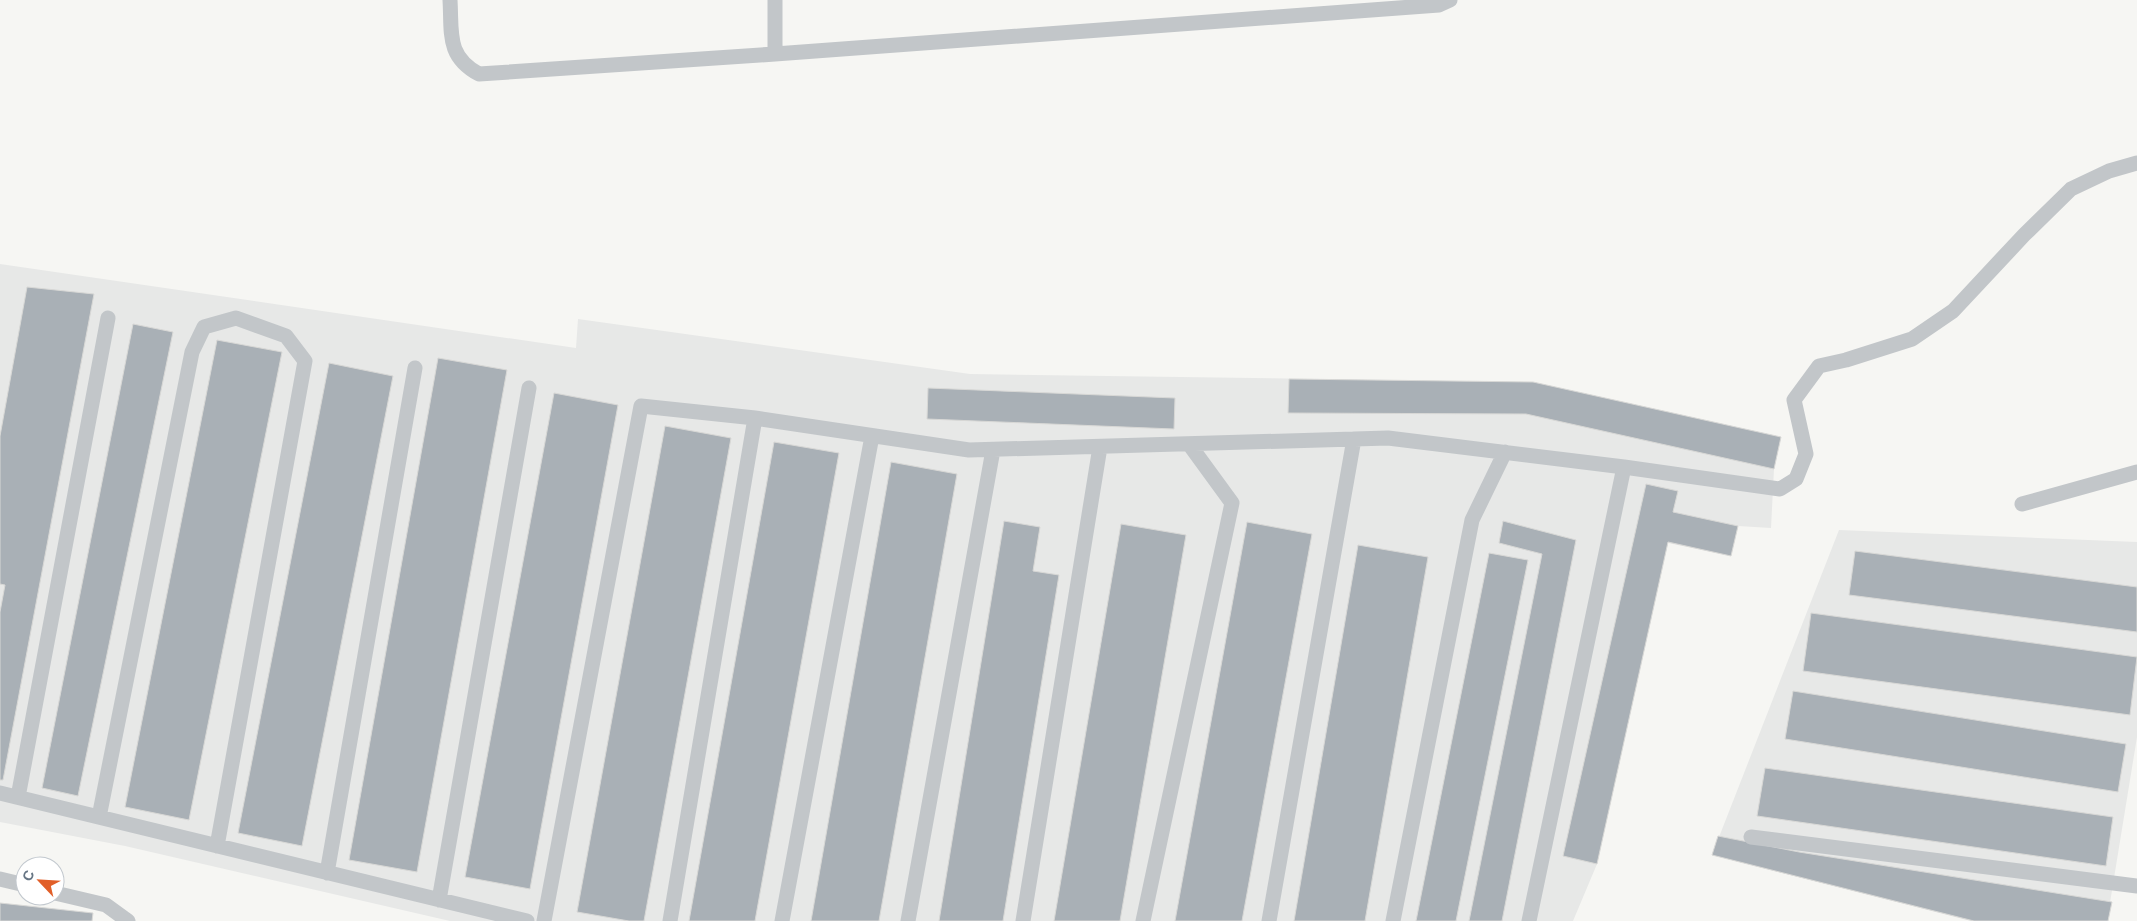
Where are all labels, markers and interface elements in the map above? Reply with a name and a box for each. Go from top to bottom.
north arrow [15,856,65,906]
text: С [19,868,38,883]

